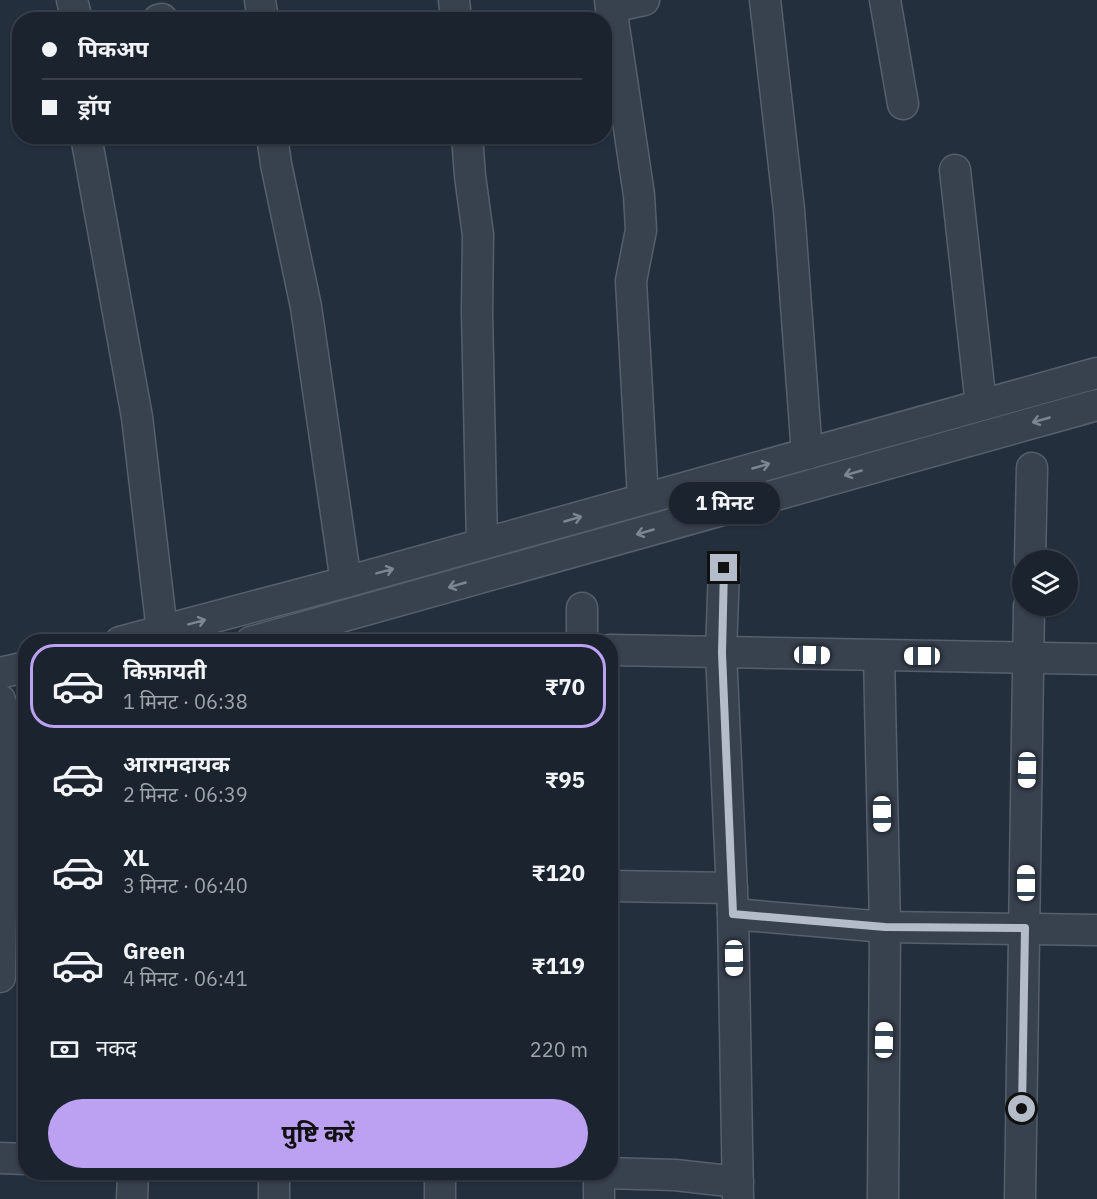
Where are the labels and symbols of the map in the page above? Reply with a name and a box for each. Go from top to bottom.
one-way arrow [1031,415,1050,426]
one-way arrow [751,460,770,472]
one-way arrow [844,468,863,479]
callout: 1 मिनट [668,481,780,523]
one-way arrow [563,512,582,524]
one-way arrow [636,527,655,538]
route end [710,554,737,581]
one-way arrow [375,565,394,576]
one-way arrow [448,580,467,591]
one-way arrow [187,615,206,627]
car [794,646,830,664]
car [904,647,940,665]
car [1018,752,1036,788]
car [873,796,891,832]
car [1017,865,1035,901]
car [725,940,743,976]
car [875,1022,893,1058]
route start [1008,1095,1035,1122]

